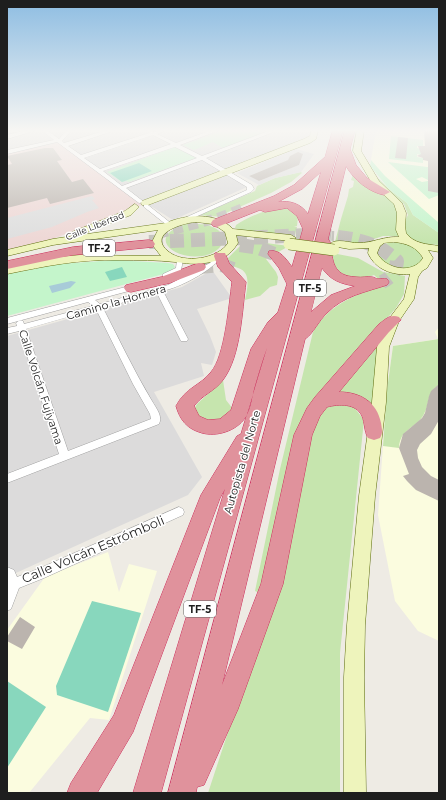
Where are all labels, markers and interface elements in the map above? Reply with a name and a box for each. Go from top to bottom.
street label: Calle Libertad [64,209,126,242]
road number: TF-2 [83,240,115,256]
road number: TF-5 [294,280,326,296]
street label: Camino la Hornera [65,281,167,323]
street label: Calle Volcán Fujiyama [16,328,66,446]
street label: Autopista del Norte [221,408,264,515]
street label: Calle Volcán Estrómboli [19,512,167,586]
road number: TF-5 [184,601,216,617]

